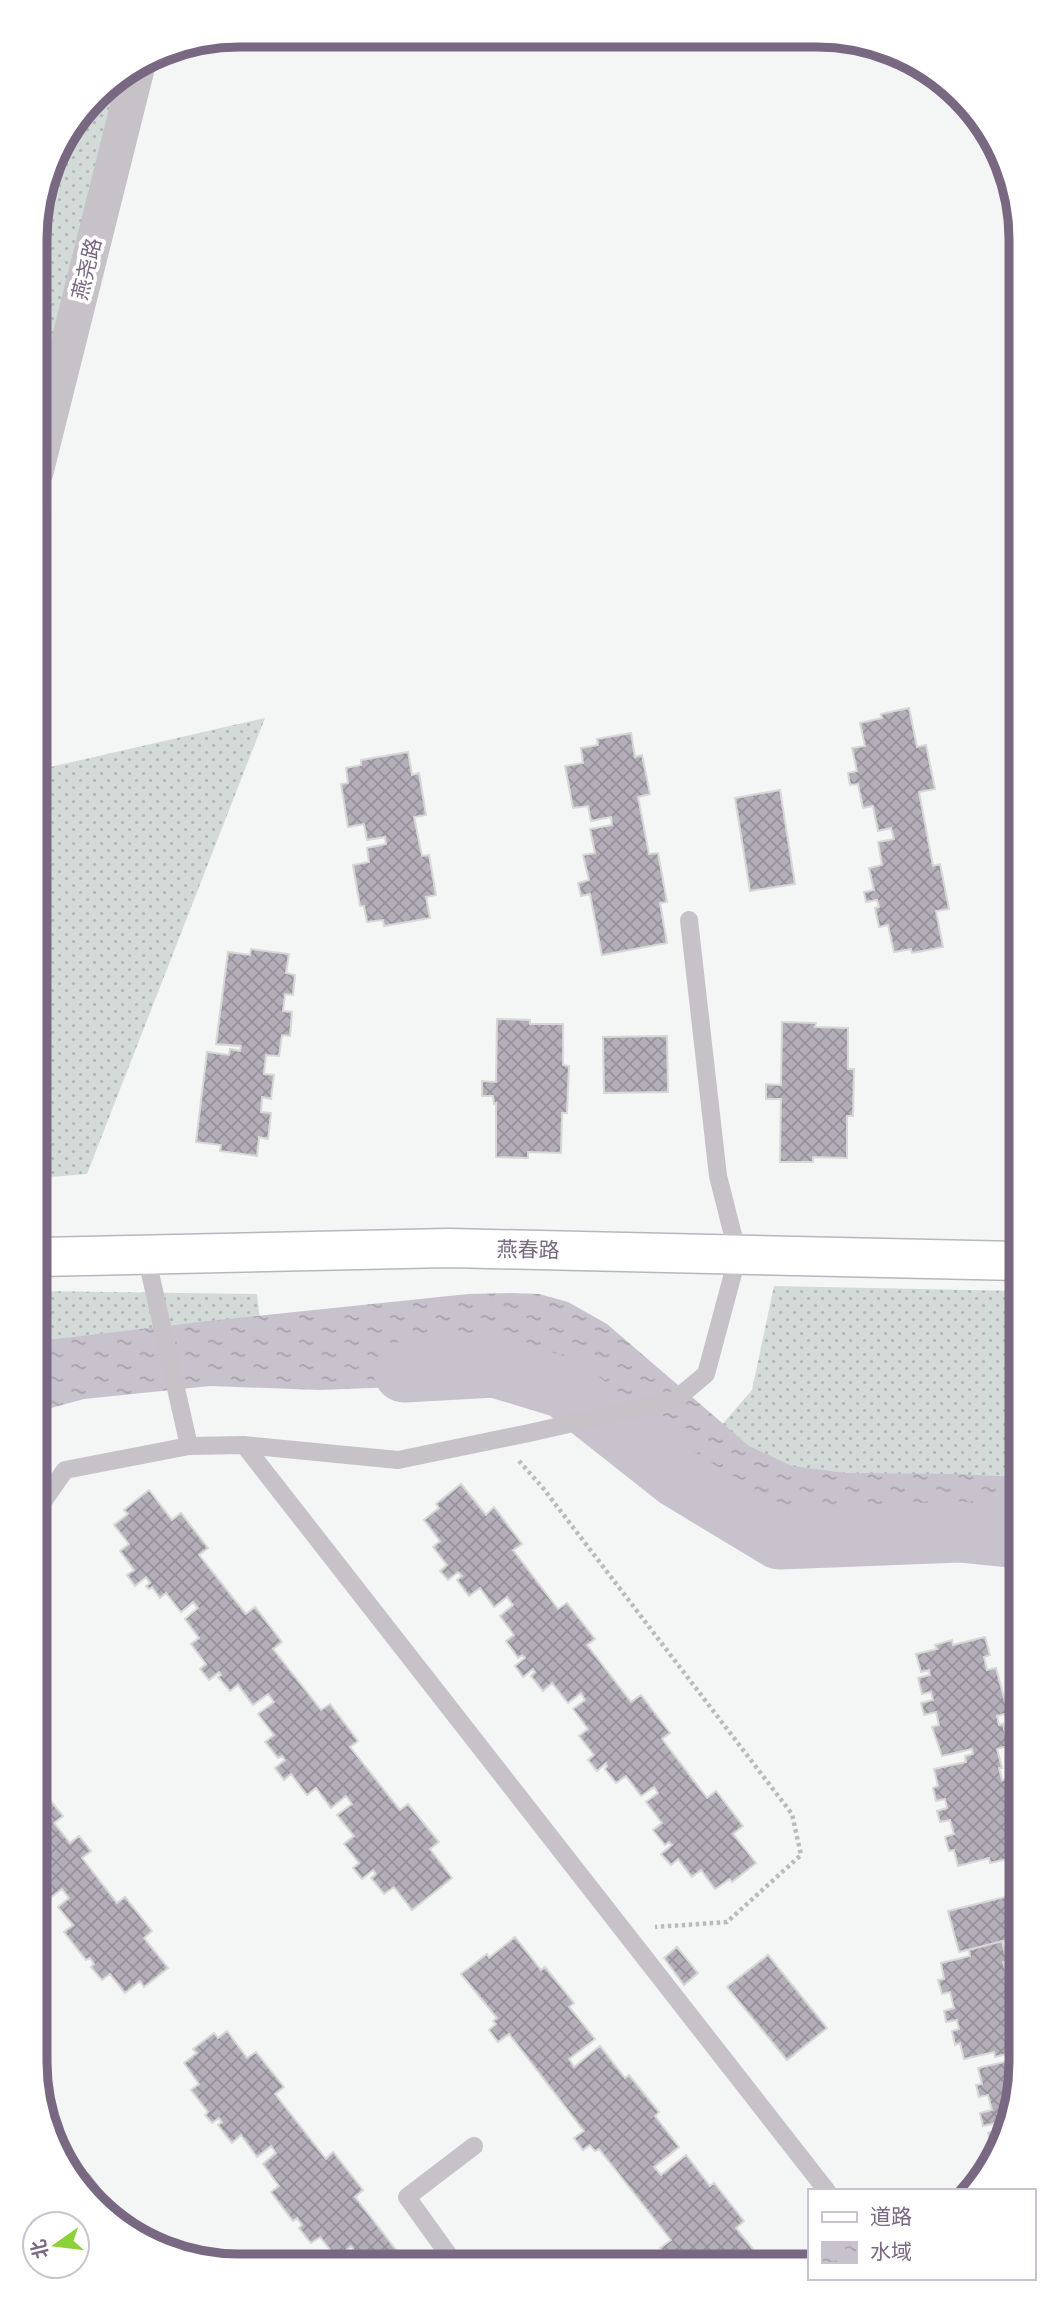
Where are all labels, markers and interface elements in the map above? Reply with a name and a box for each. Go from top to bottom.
street label: 燕尧路 [66,235,106,302]
street label: 燕春路 [496,1235,560,1263]
legend [808,2189,1035,2280]
text: 道路 [870,2203,912,2229]
north arrow [21,2210,91,2280]
text: 北 [26,2237,52,2261]
text: 水域 [870,2238,912,2264]

